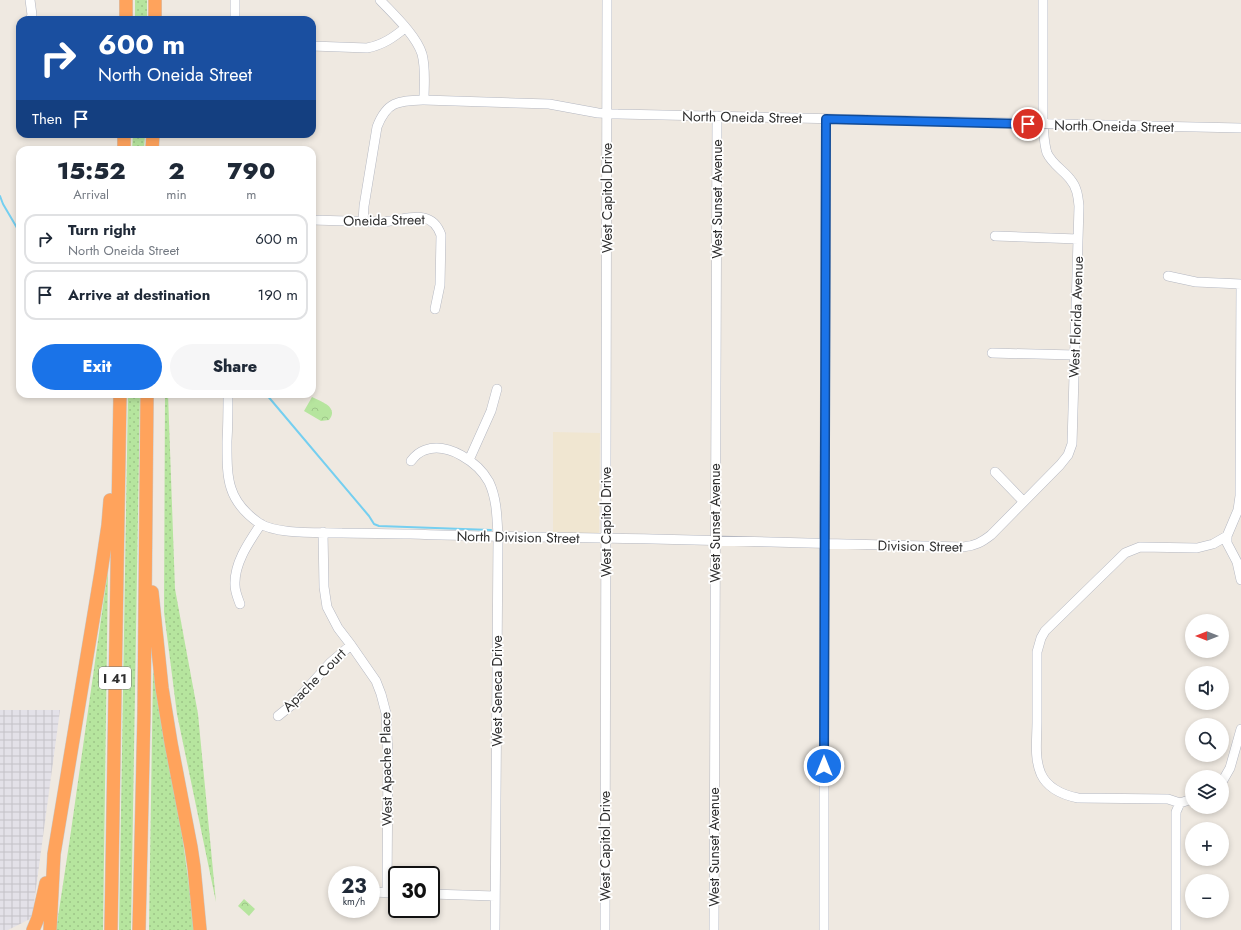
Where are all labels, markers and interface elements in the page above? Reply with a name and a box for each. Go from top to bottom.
text: 600 m [98,24,185,65]
icon: right [32,32,84,84]
text: North Oneida Street [98,62,252,88]
street label: North Oneida Street [682,106,803,128]
pin [1011,107,1045,141]
text: Then [32,108,62,130]
icon: arrive [70,108,92,130]
icon: arrive [1017,113,1039,135]
street label: North Oneida Street [1054,115,1175,137]
street label: West Sunset Avenue [707,139,727,259]
street label: West Capitol Drive [597,143,617,253]
text: 15:52 [57,153,126,188]
text: 2 [168,153,185,188]
text: 790 [227,153,275,188]
text: Arrival [73,185,109,204]
text: min [166,185,187,204]
text: m [246,185,256,204]
street label: Oneida Street [343,209,426,231]
text: Turn right [68,219,136,241]
icon: right [34,228,56,250]
text: 600 m [255,228,298,250]
text: North Oneida Street [68,241,179,260]
street label: West Florida Avenue [1064,256,1088,378]
icon: arrive [34,284,56,306]
text: Arrive at destination [68,284,210,306]
text: 190 m [257,284,298,306]
button: Exit [32,344,162,390]
button: Share [170,344,300,390]
street label: West Sunset Avenue [705,463,725,583]
street label: West Capitol Drive [596,467,616,577]
street label: North Division Street [456,526,580,548]
street label: Division Street [877,535,963,557]
north arrow [1185,614,1229,658]
map controls [1185,614,1229,918]
street label: West Seneca Drive [487,635,507,747]
street label: Apache Court [278,643,351,716]
button: sound [1185,666,1229,710]
road number: I 41 [99,667,131,689]
street label: West Apache Place [375,712,397,826]
button: search [1185,718,1229,762]
position arrow [803,745,845,787]
button: layers [1185,770,1229,814]
street label: West Sunset Avenue [704,787,724,907]
street label: West Capitol Drive [595,791,615,901]
button: + [1185,822,1229,866]
speed limit sign: 30 [388,866,440,918]
text: 23 [341,872,367,901]
button: − [1185,874,1229,918]
text: km/h [343,894,365,909]

